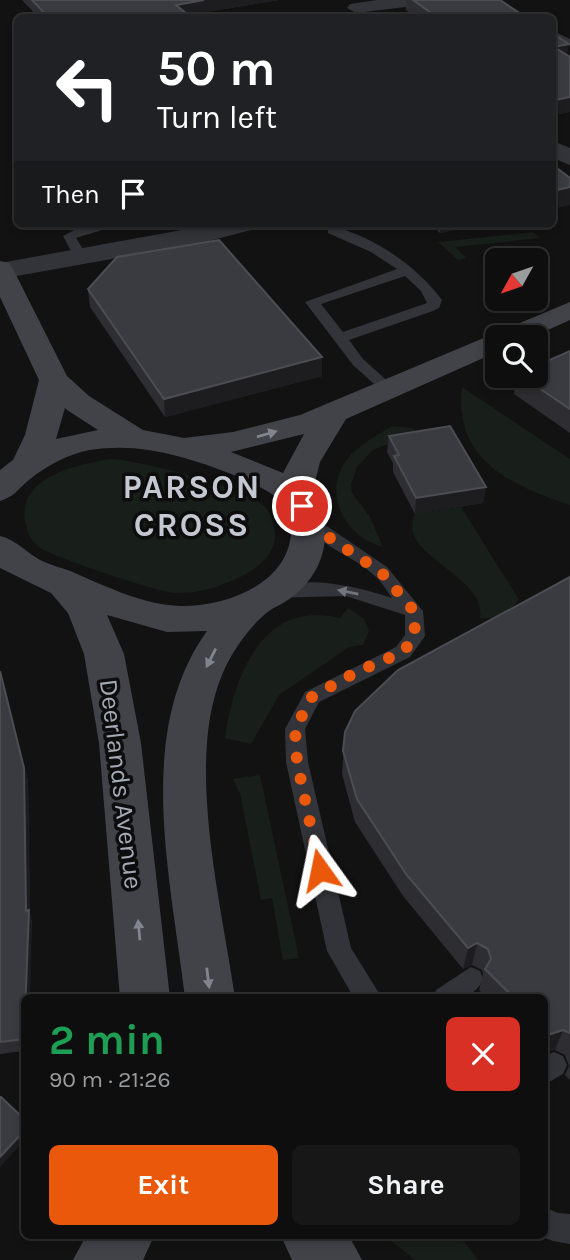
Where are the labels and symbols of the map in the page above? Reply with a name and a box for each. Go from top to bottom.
north arrow [485,248,548,312]
one-way arrow [256,429,277,439]
district label: PARSON CROSS [123,468,261,544]
pin [272,476,332,536]
one-way arrow [337,586,359,597]
one-way arrow [205,648,216,668]
street label: Deerlands Avenue [93,677,149,891]
position arrow [283,833,357,907]
one-way arrow [133,918,144,940]
one-way arrow [202,967,213,989]

